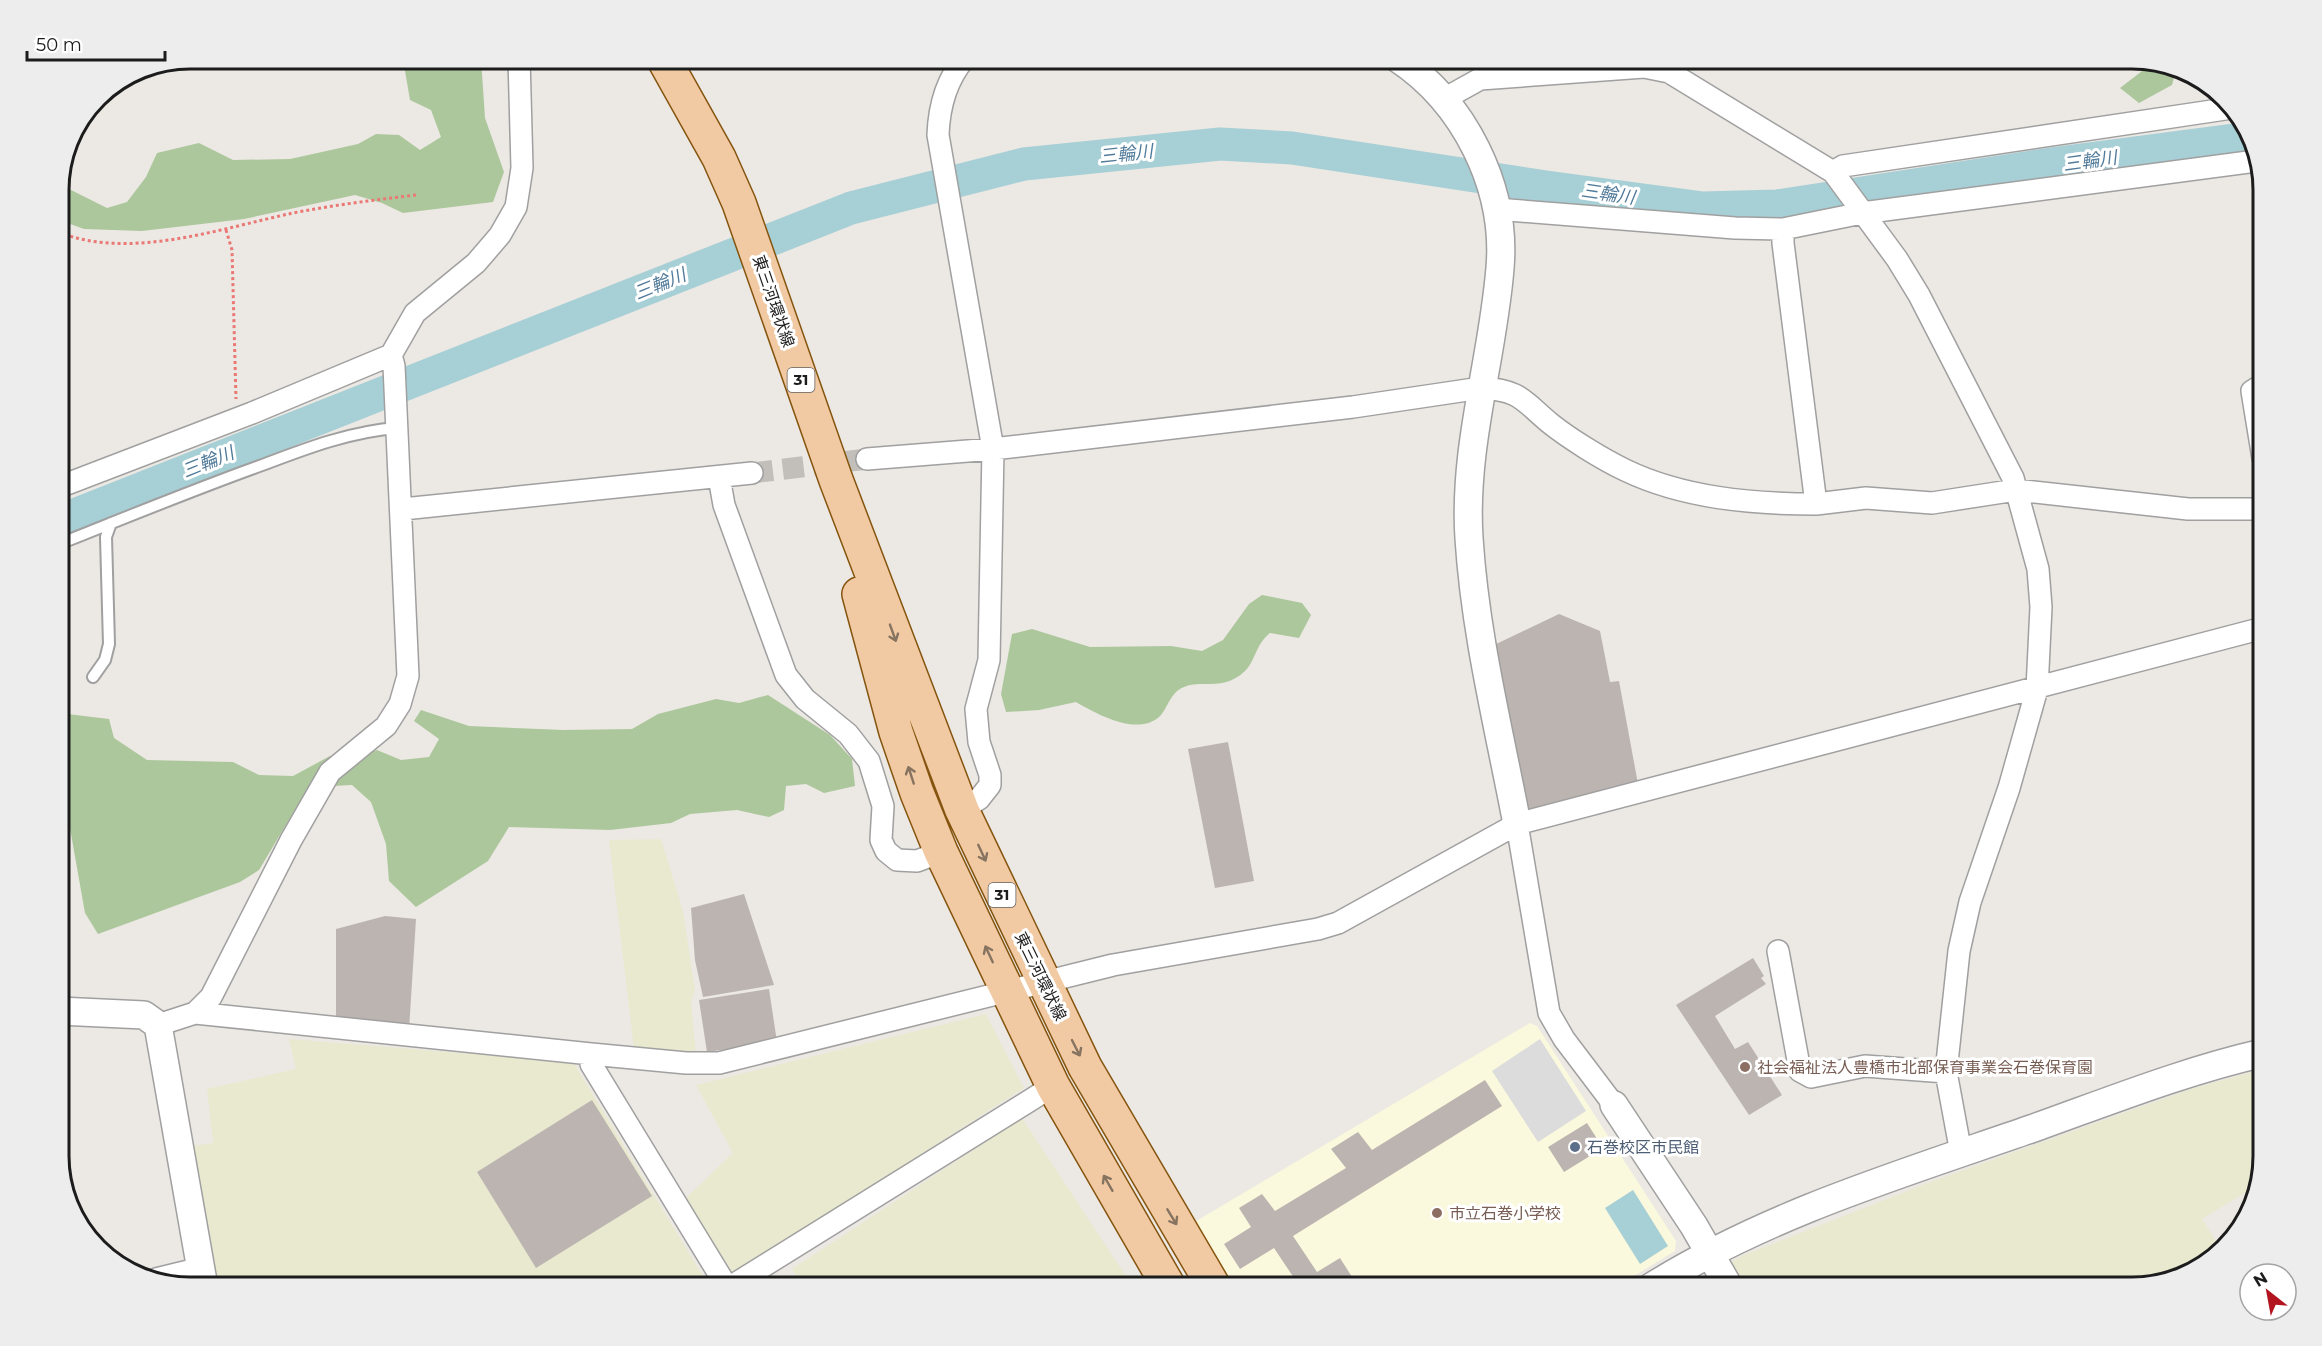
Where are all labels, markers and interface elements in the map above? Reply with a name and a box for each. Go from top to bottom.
scale bar [27,24,165,62]
text: 50 m [36,34,82,56]
water label: 三輪川 [1098,140,1156,168]
water label: 三輪川 [2062,146,2120,176]
water label: 三輪川 [1580,179,1638,209]
street label: 東三河環状線 [749,253,798,350]
water label: 三輪川 [631,263,691,304]
road number: 31 [788,368,814,392]
water label: 三輪川 [179,441,239,482]
one-way arrow [888,624,899,642]
one-way arrow [904,766,915,785]
one-way arrow [977,843,989,861]
road number: 31 [988,883,1016,907]
street label: 東三河環状線 [1011,929,1070,1024]
one-way arrow [983,945,995,963]
one-way arrow [1070,1038,1082,1056]
place label: 社会福祉法人豊橋市北部保育事業会石巻保育園 [1757,1058,2093,1077]
marker: 社会福祉法人豊橋市北部保育事業会石巻保育園 [1738,1060,1752,1074]
place label: 石巻校区市民館 [1587,1138,1699,1157]
marker: 石巻校区市民館 [1568,1140,1582,1154]
one-way arrow [1101,1175,1113,1192]
place label: 市立石巻小学校 [1449,1204,1561,1223]
marker: 市立石巻小学校 [1430,1206,1444,1220]
one-way arrow [1167,1208,1179,1225]
north arrow [2238,1262,2298,1322]
text: N [2250,1268,2271,1291]

